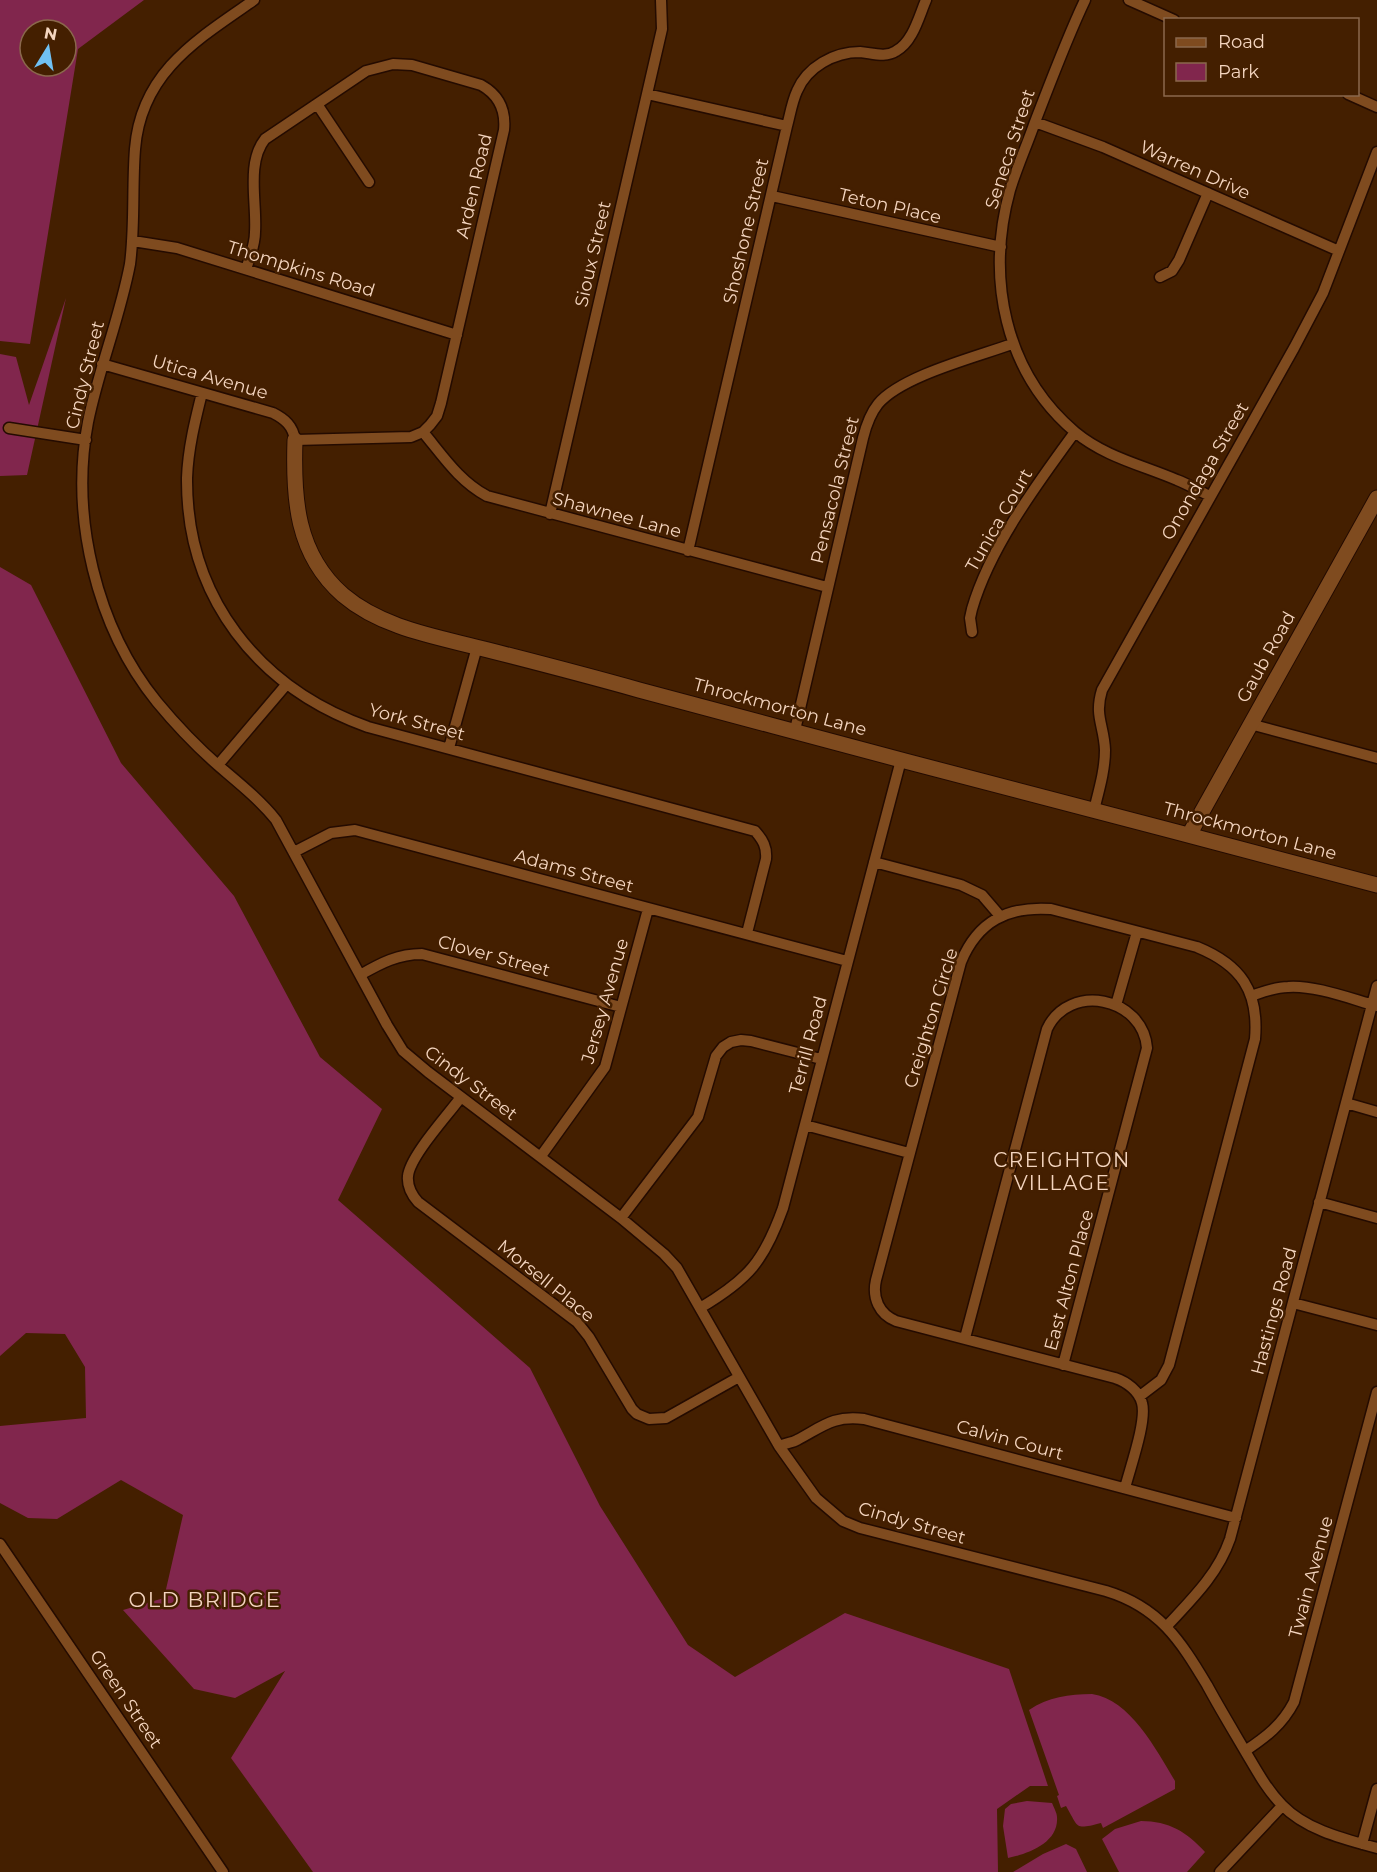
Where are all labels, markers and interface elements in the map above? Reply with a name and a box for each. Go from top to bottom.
north arrow [18,18,78,78]
legend [1164,18,1359,96]
text: N [43,23,59,44]
text: Road [1218,31,1265,53]
text: Park [1218,61,1259,83]
street label: Seneca Street [980,86,1040,212]
street label: Arden Road [451,131,497,241]
street label: Warren Drive [1136,136,1254,204]
street label: Shoshone Street [719,156,773,306]
street label: Teton Place [837,184,944,229]
street label: Sioux Street [570,199,616,309]
street label: Thompkins Road [224,236,378,302]
street label: Cindy Street [61,319,109,431]
street label: Utica Avenue [149,350,271,404]
street label: Onondaga Street [1157,398,1253,544]
street label: Pensacola Street [806,414,864,566]
street label: Tunica Court [961,465,1037,575]
street label: Shawnee Lane [550,487,684,543]
street label: Gaub Road [1232,608,1300,706]
street label: Throckmorton Lane [691,673,869,741]
street label: York Street [367,699,467,745]
street label: Throckmorton Lane [1161,797,1339,865]
street label: Adams Street [512,845,636,897]
street label: Clover Street [435,930,553,982]
street label: Jersey Avenue [576,936,633,1067]
street label: Creighton Circle [899,945,963,1091]
street label: Terrill Road [784,994,832,1096]
street label: Cindy Street [420,1041,522,1125]
district label: CREIGHTON VILLAGE [993,1148,1131,1195]
street label: East Alton Place [1040,1207,1098,1353]
street label: Morsell Place [493,1235,599,1327]
street label: Hastings Road [1246,1245,1302,1377]
street label: Calvin Court [954,1415,1066,1465]
street label: Cindy Street [856,1497,968,1549]
street label: Twain Avenue [1284,1513,1338,1640]
district label: OLD BRIDGE [129,1587,281,1612]
street label: Green Street [85,1646,167,1752]

